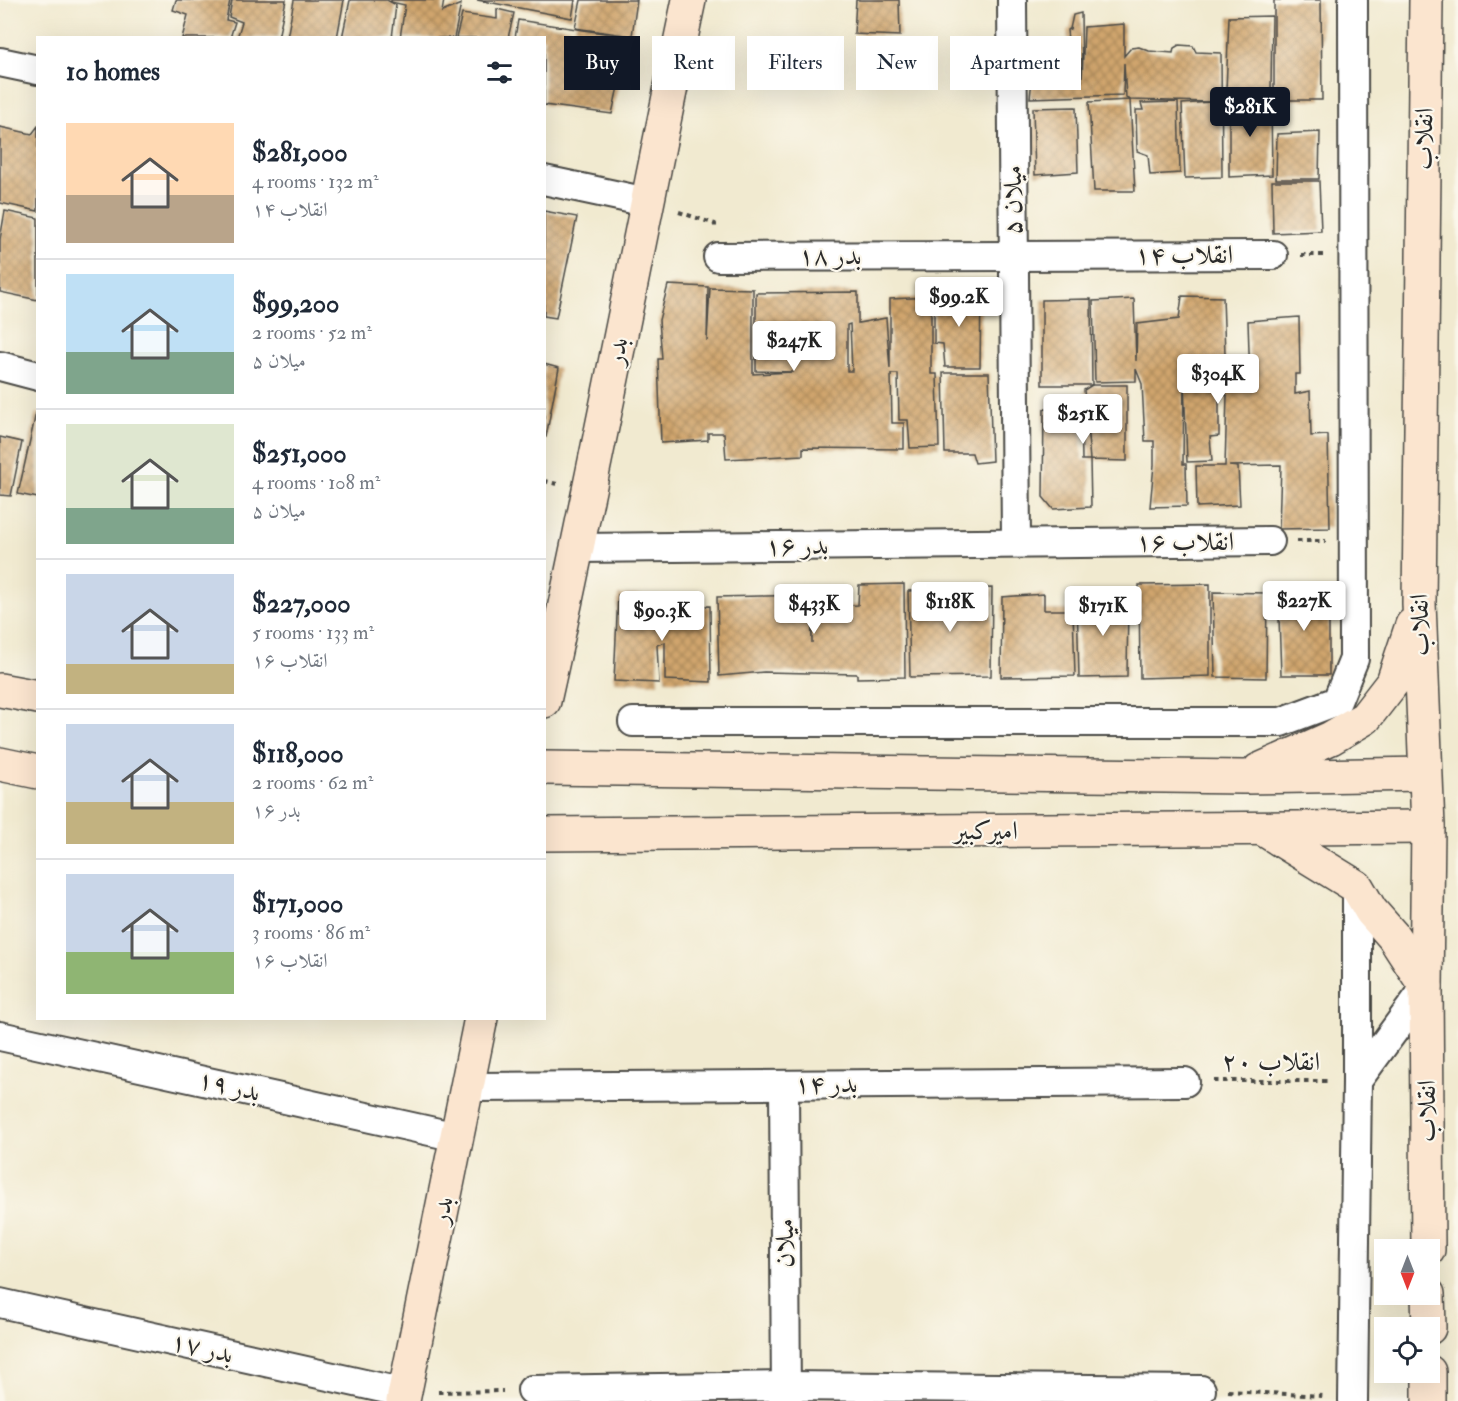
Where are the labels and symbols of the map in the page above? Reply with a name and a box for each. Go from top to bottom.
pin: $281K [1208,87,1292,138]
street label: انقلاب [1407,107,1441,171]
street label: میلان ۵ [997,165,1029,235]
street label: انقلاب ۱۴ [1135,239,1233,271]
street label: بدر ۱‍۸ [798,240,862,272]
pin: $99.2K [910,277,1008,328]
pin: $247K [752,321,836,372]
street label: بدر [598,335,635,370]
pin: $304K [1176,354,1260,405]
pin: $251K [1041,394,1125,445]
street label: انقلاب ۱۶ [1136,526,1234,558]
street label: بدر ۱۶ [765,529,829,563]
pin: $227K [1262,581,1346,632]
pin: $118K [908,582,992,633]
pin: $433K [772,584,856,635]
pin: $171K [1061,586,1145,637]
pin: $90.3K [613,591,711,642]
street label: انقلاب [1403,593,1437,657]
street label: امیرکبیر [951,815,1018,847]
street label: انقلاب ۲۰ [1222,1046,1320,1078]
street label: بدر ۱۹ [195,1063,263,1109]
street label: بدر ۱۴ [794,1068,858,1100]
street label: انقلاب [1411,1080,1443,1142]
street label: بدر [423,1193,460,1230]
street label: میلان [769,1218,801,1268]
north arrow [1374,1239,1440,1305]
street label: بدر ۱۷ [168,1325,236,1371]

